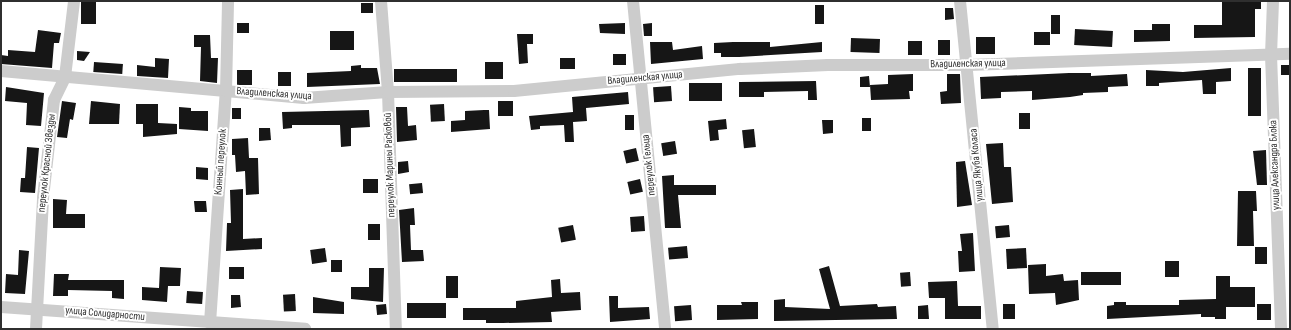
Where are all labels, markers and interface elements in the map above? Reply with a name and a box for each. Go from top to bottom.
street label: Владиленская улица [930,57,1006,71]
street label: Владиленская улица [607,68,683,88]
street label: Владиленская улица [236,85,312,103]
street label: переулок Марины Расковой [382,112,398,218]
street label: переулок Красной Звезды [35,113,59,213]
street label: улица Александра Блока [1267,120,1283,210]
street label: улица Якуба Коласа [967,128,987,202]
street label: Конный переулок [212,129,230,195]
street label: переулок Гельца [639,134,659,196]
street label: улица Солидарности [65,304,145,324]

